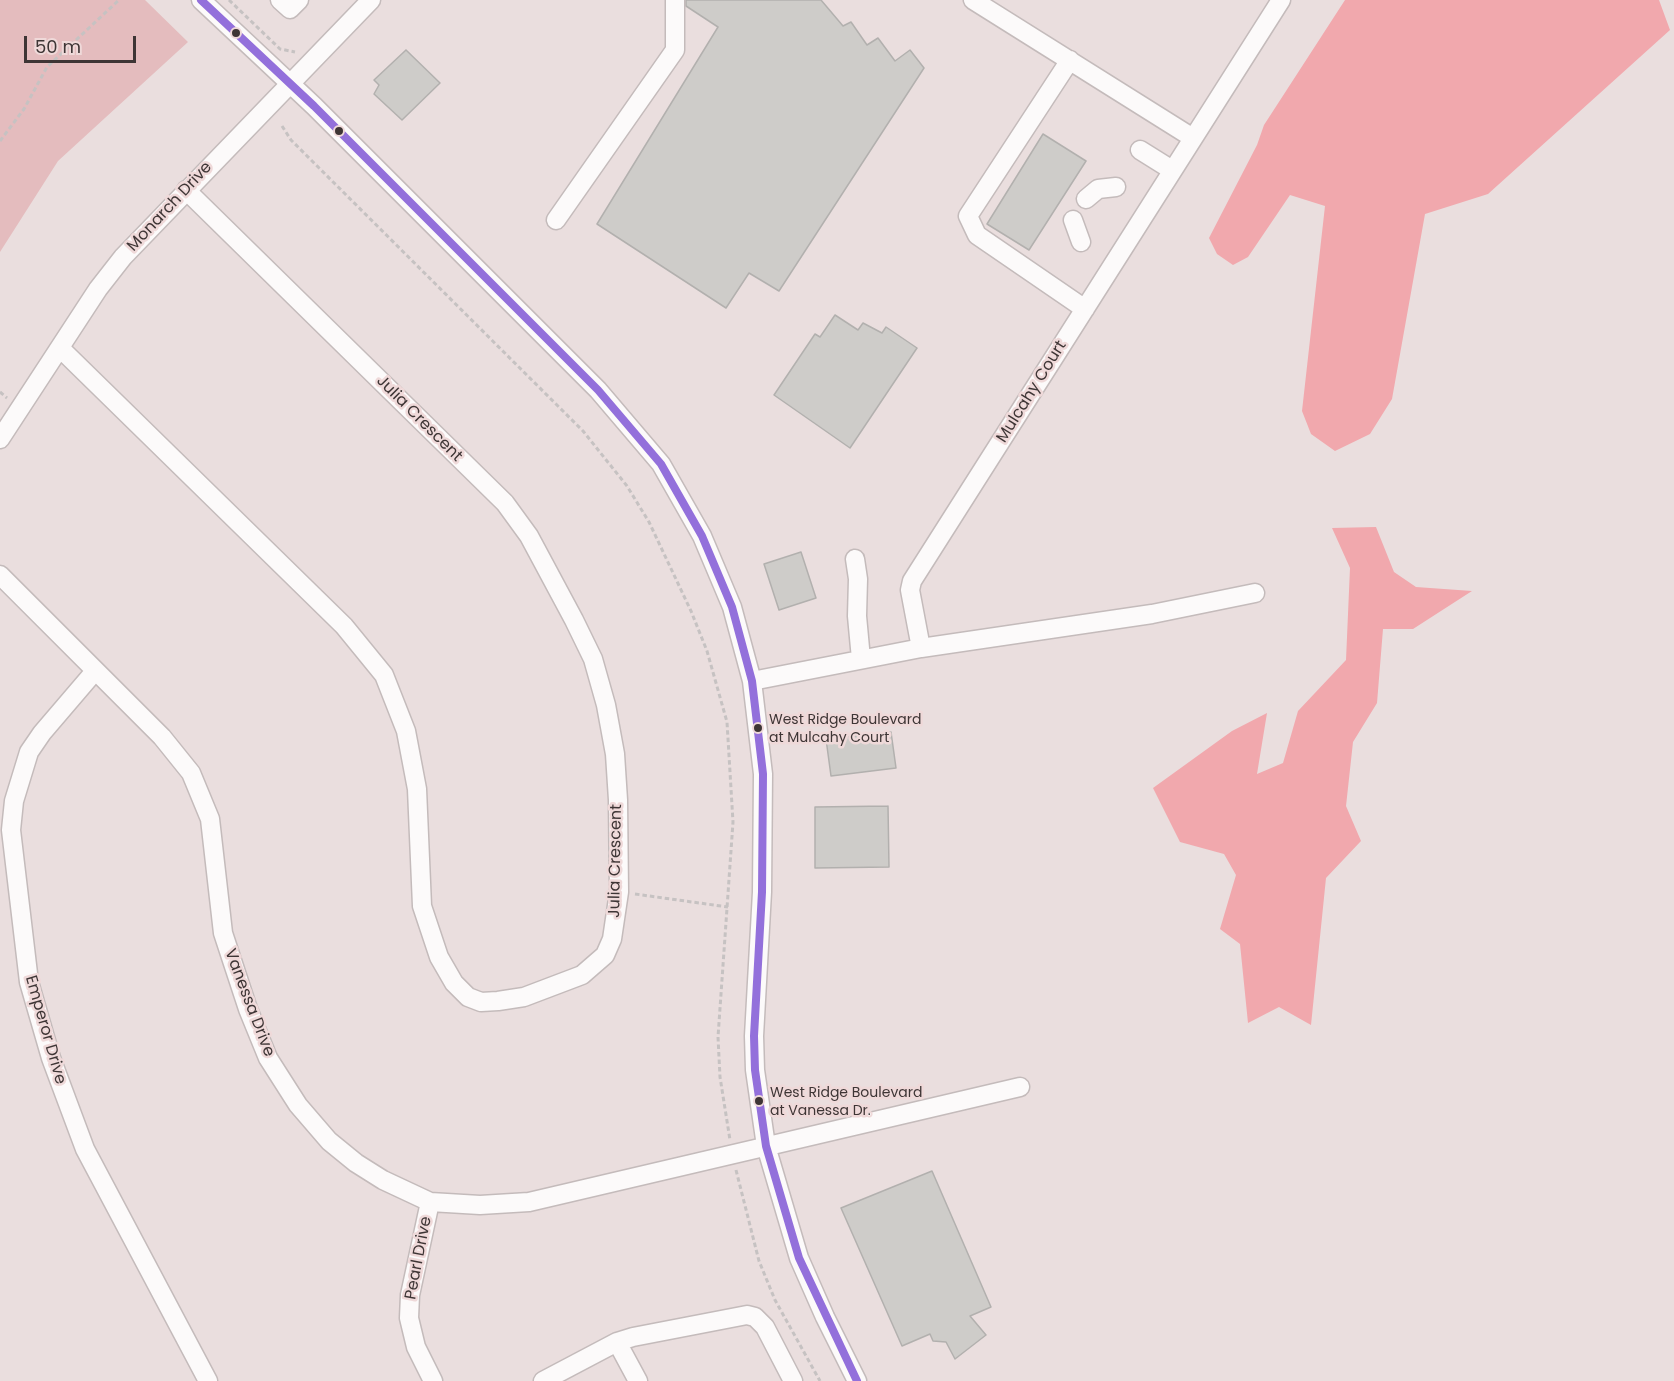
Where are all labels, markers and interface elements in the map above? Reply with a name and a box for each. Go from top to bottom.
scale bar [27,24,140,62]
unlabelled marker [230,27,242,39]
text: 50 m [35,34,81,59]
unlabelled marker [333,125,345,137]
street label: Monarch Drive [124,158,216,256]
street label: Mulcahy Court [993,337,1071,447]
street label: Julia Crescent [372,372,466,466]
place label: West Ridge Boulevard at Mulcahy Court [769,712,921,744]
marker: West Ridge Boulevard at Mulcahy Court [752,722,764,734]
street label: Julia Crescent [605,804,627,918]
street label: Vanessa Drive [220,946,278,1060]
street label: Emperor Drive [20,974,70,1086]
place label: West Ridge Boulevard at Vanessa Dr. [770,1085,922,1118]
marker: West Ridge Boulevard at Vanessa Dr. [753,1095,765,1107]
street label: Pearl Drive [402,1215,436,1301]

